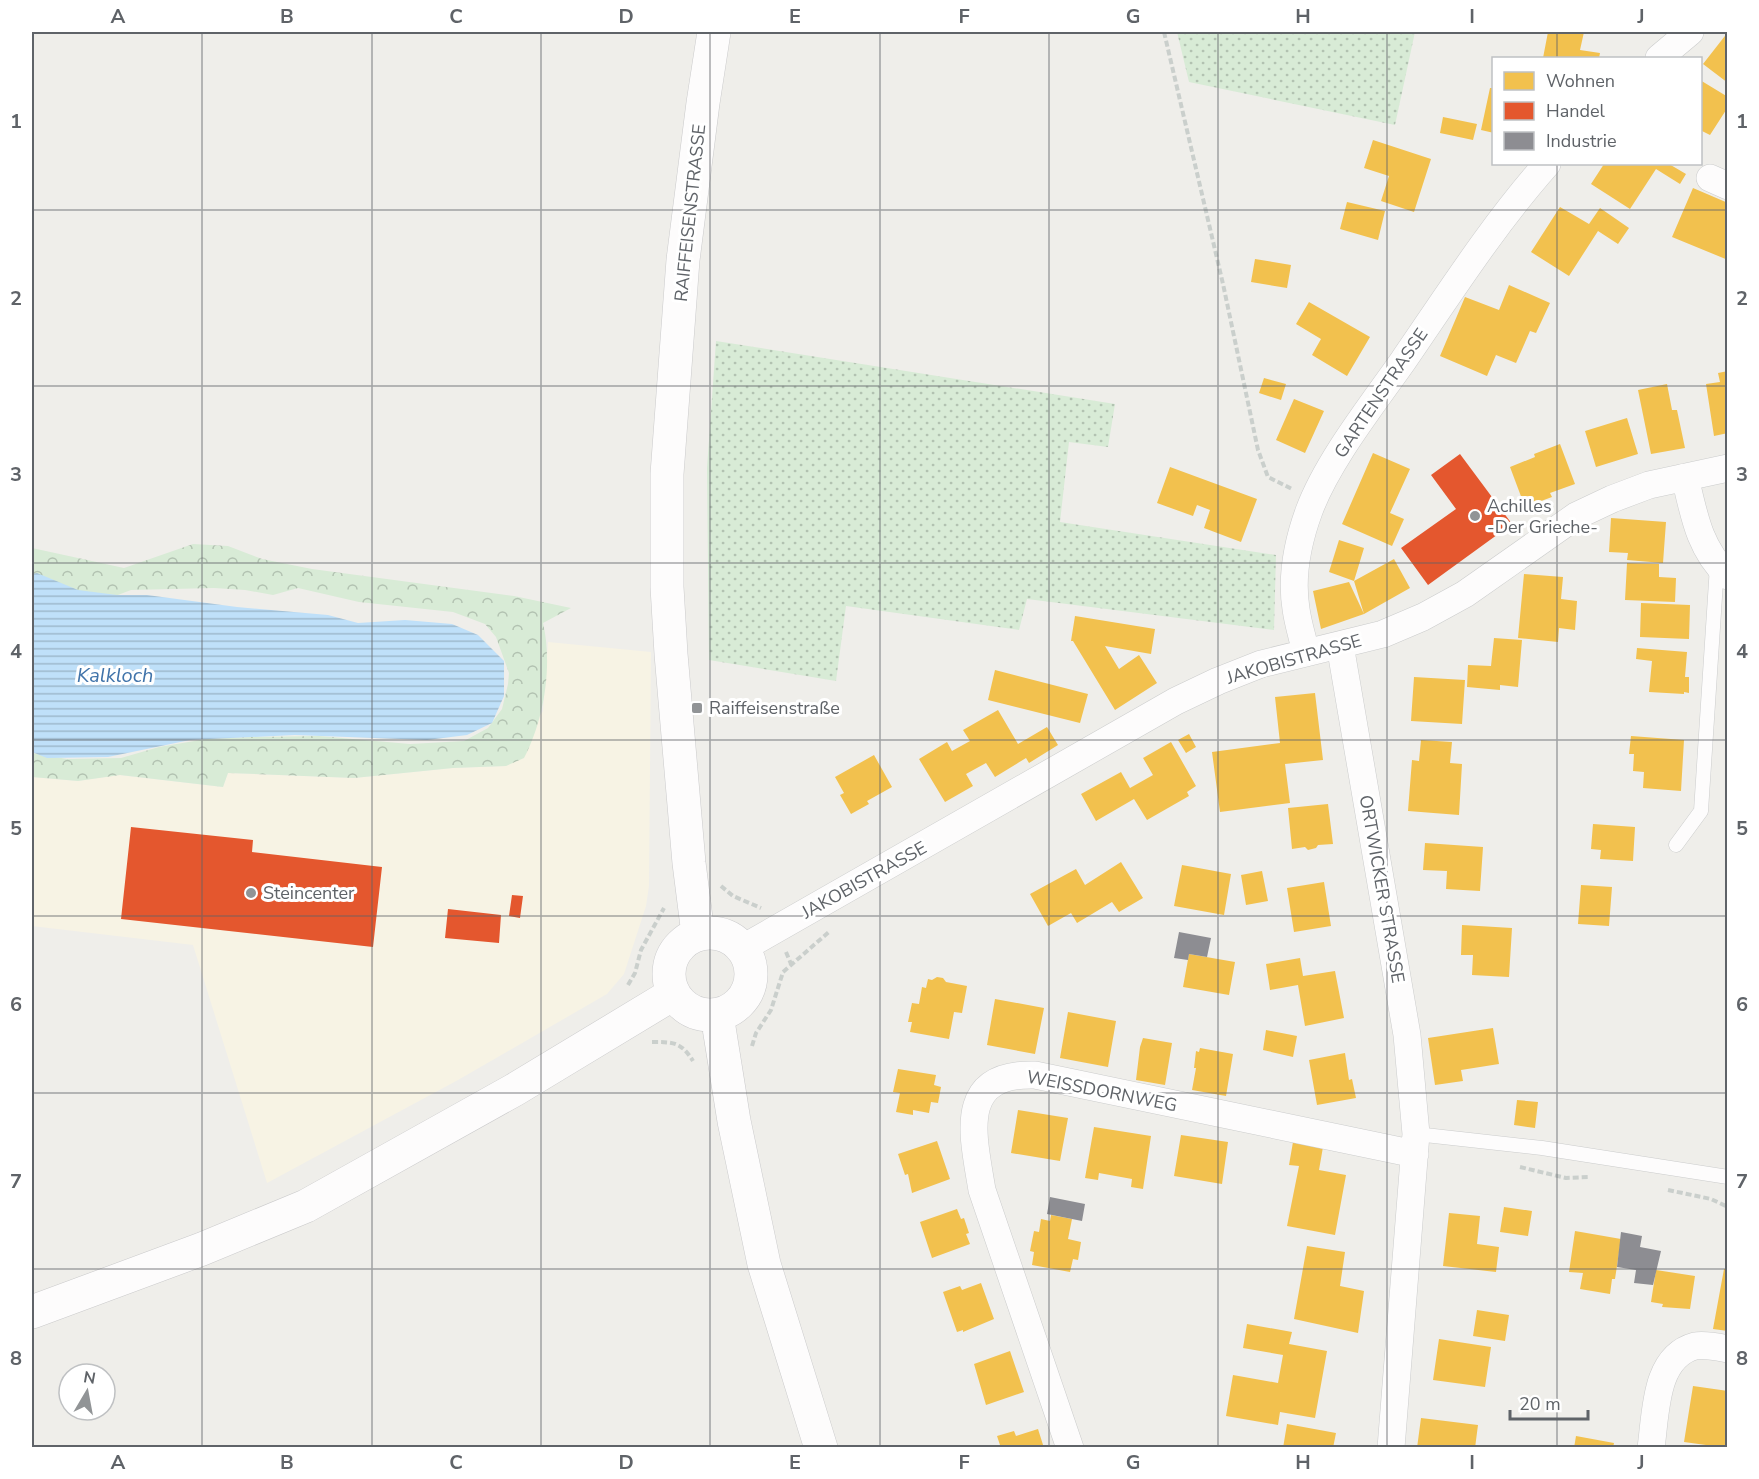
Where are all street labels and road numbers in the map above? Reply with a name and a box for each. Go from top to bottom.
street label: RAIFFEISENSTRASSE [669,123,711,303]
street label: GARTENSTRASSE [1329,323,1433,463]
street label: JAKOBISTRASSE [1223,628,1364,690]
street label: ORTWICKER STRASSE [1354,793,1410,985]
street label: JAKOBISTRASSE [796,836,931,925]
street label: WEISSDORNWEG [1025,1065,1179,1117]

